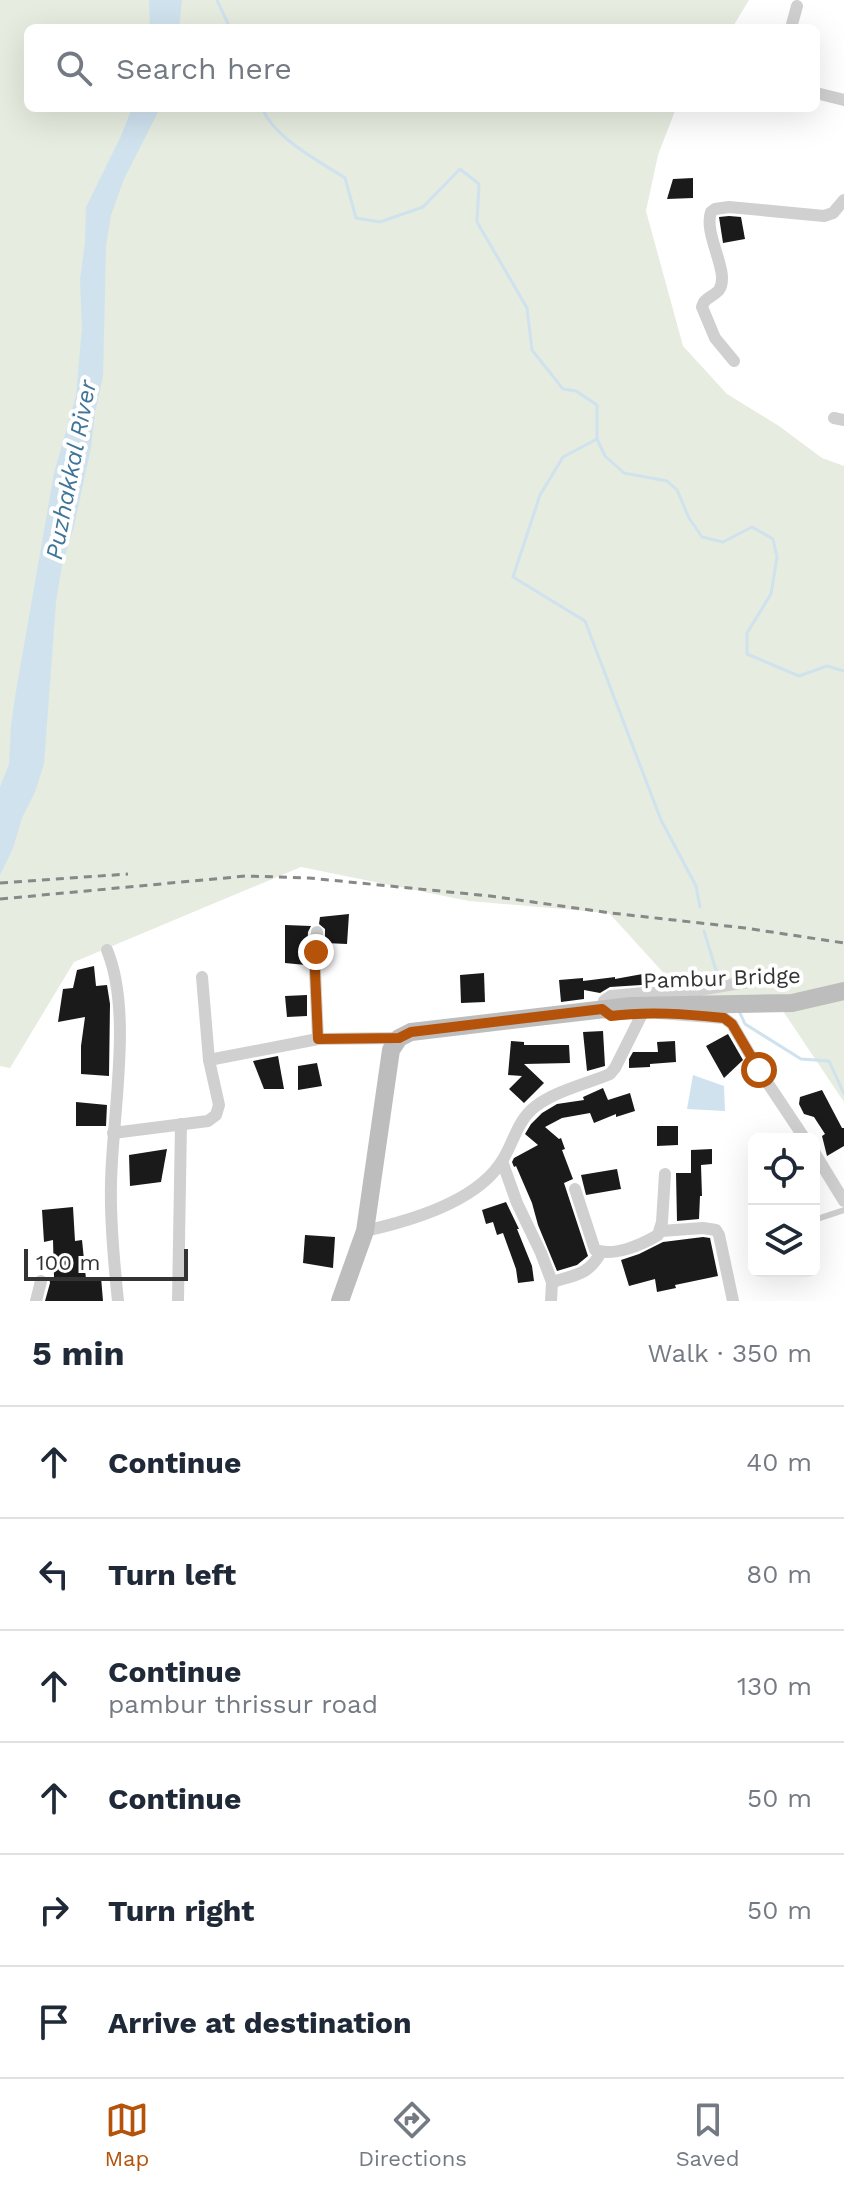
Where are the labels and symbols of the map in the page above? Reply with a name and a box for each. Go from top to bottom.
water label: Puzhakkal River [40,376,102,562]
route end [298,934,334,970]
street label: Pambur Bridge [643,963,801,993]
route start [741,1052,777,1088]
scale bar [24,1245,188,1281]

